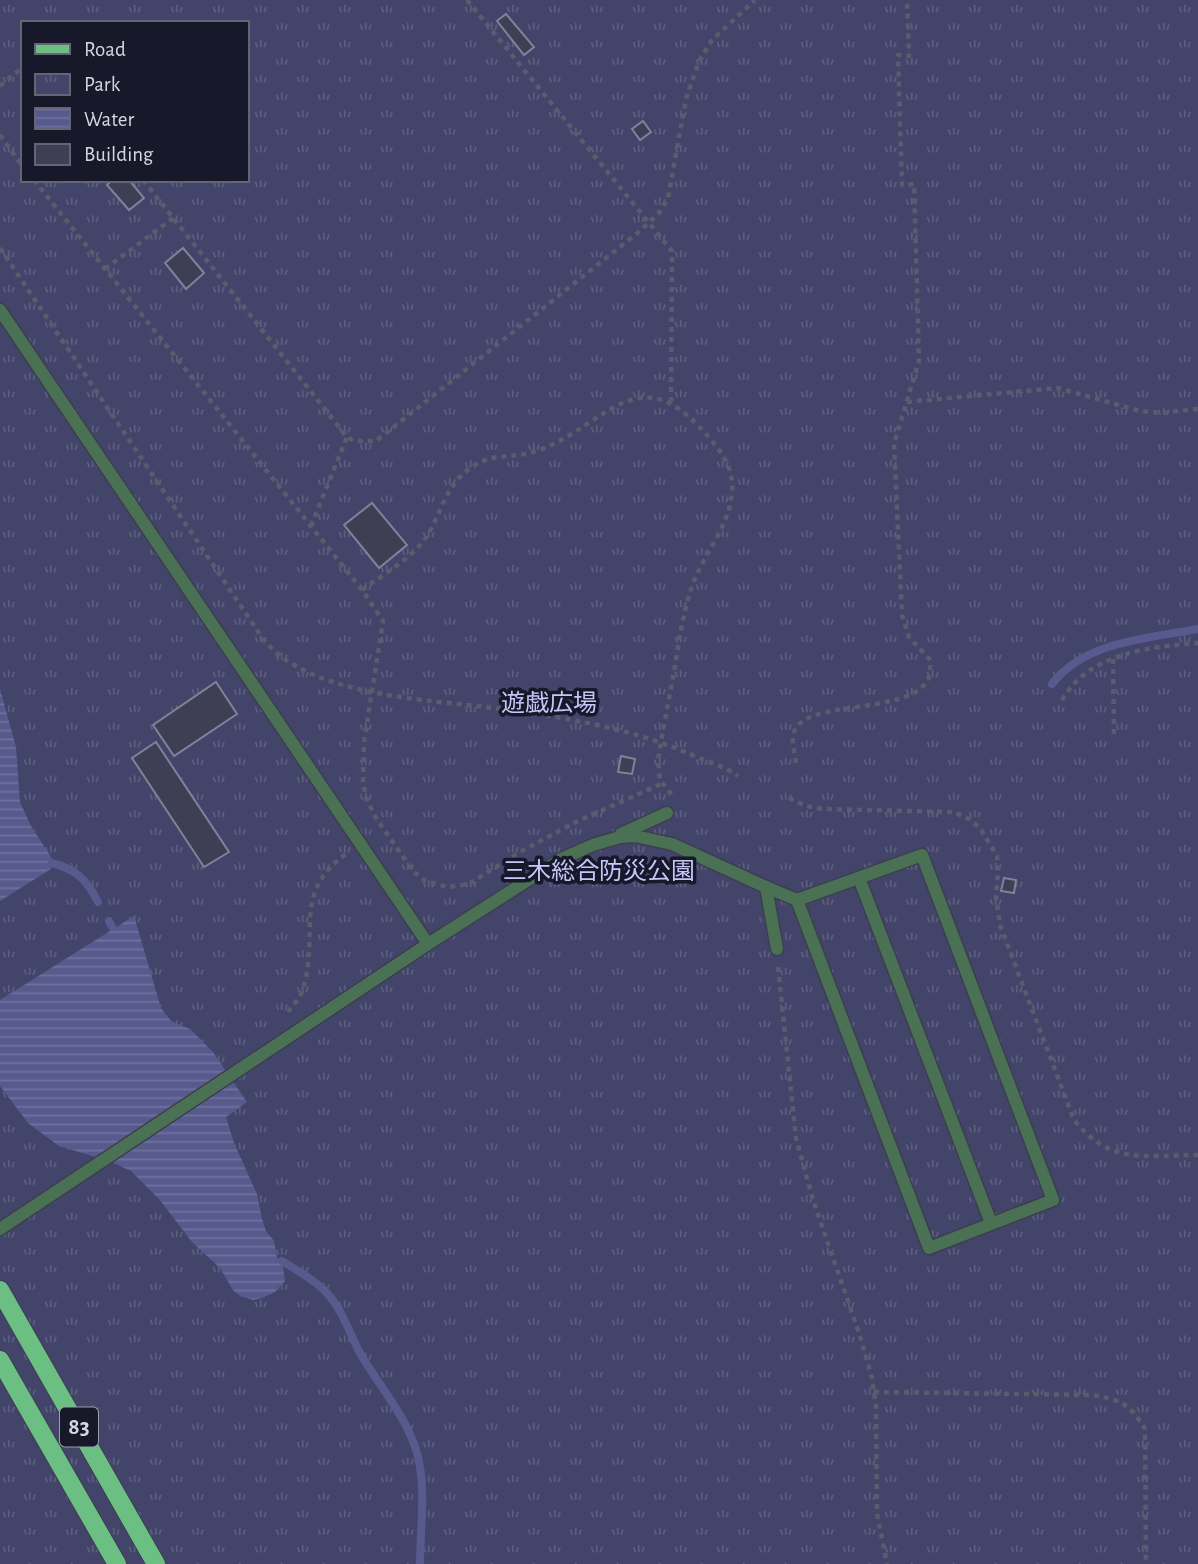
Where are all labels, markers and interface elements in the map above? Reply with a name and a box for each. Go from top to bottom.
legend [21,21,248,182]
text: Road [84,39,126,60]
text: Park [84,74,121,95]
text: Water [84,109,134,130]
text: Building [84,144,154,165]
park label: 遊戯広場 [501,690,597,716]
park label: 三木総合防災公園 [503,858,695,884]
road number: 83 [60,1408,98,1446]

